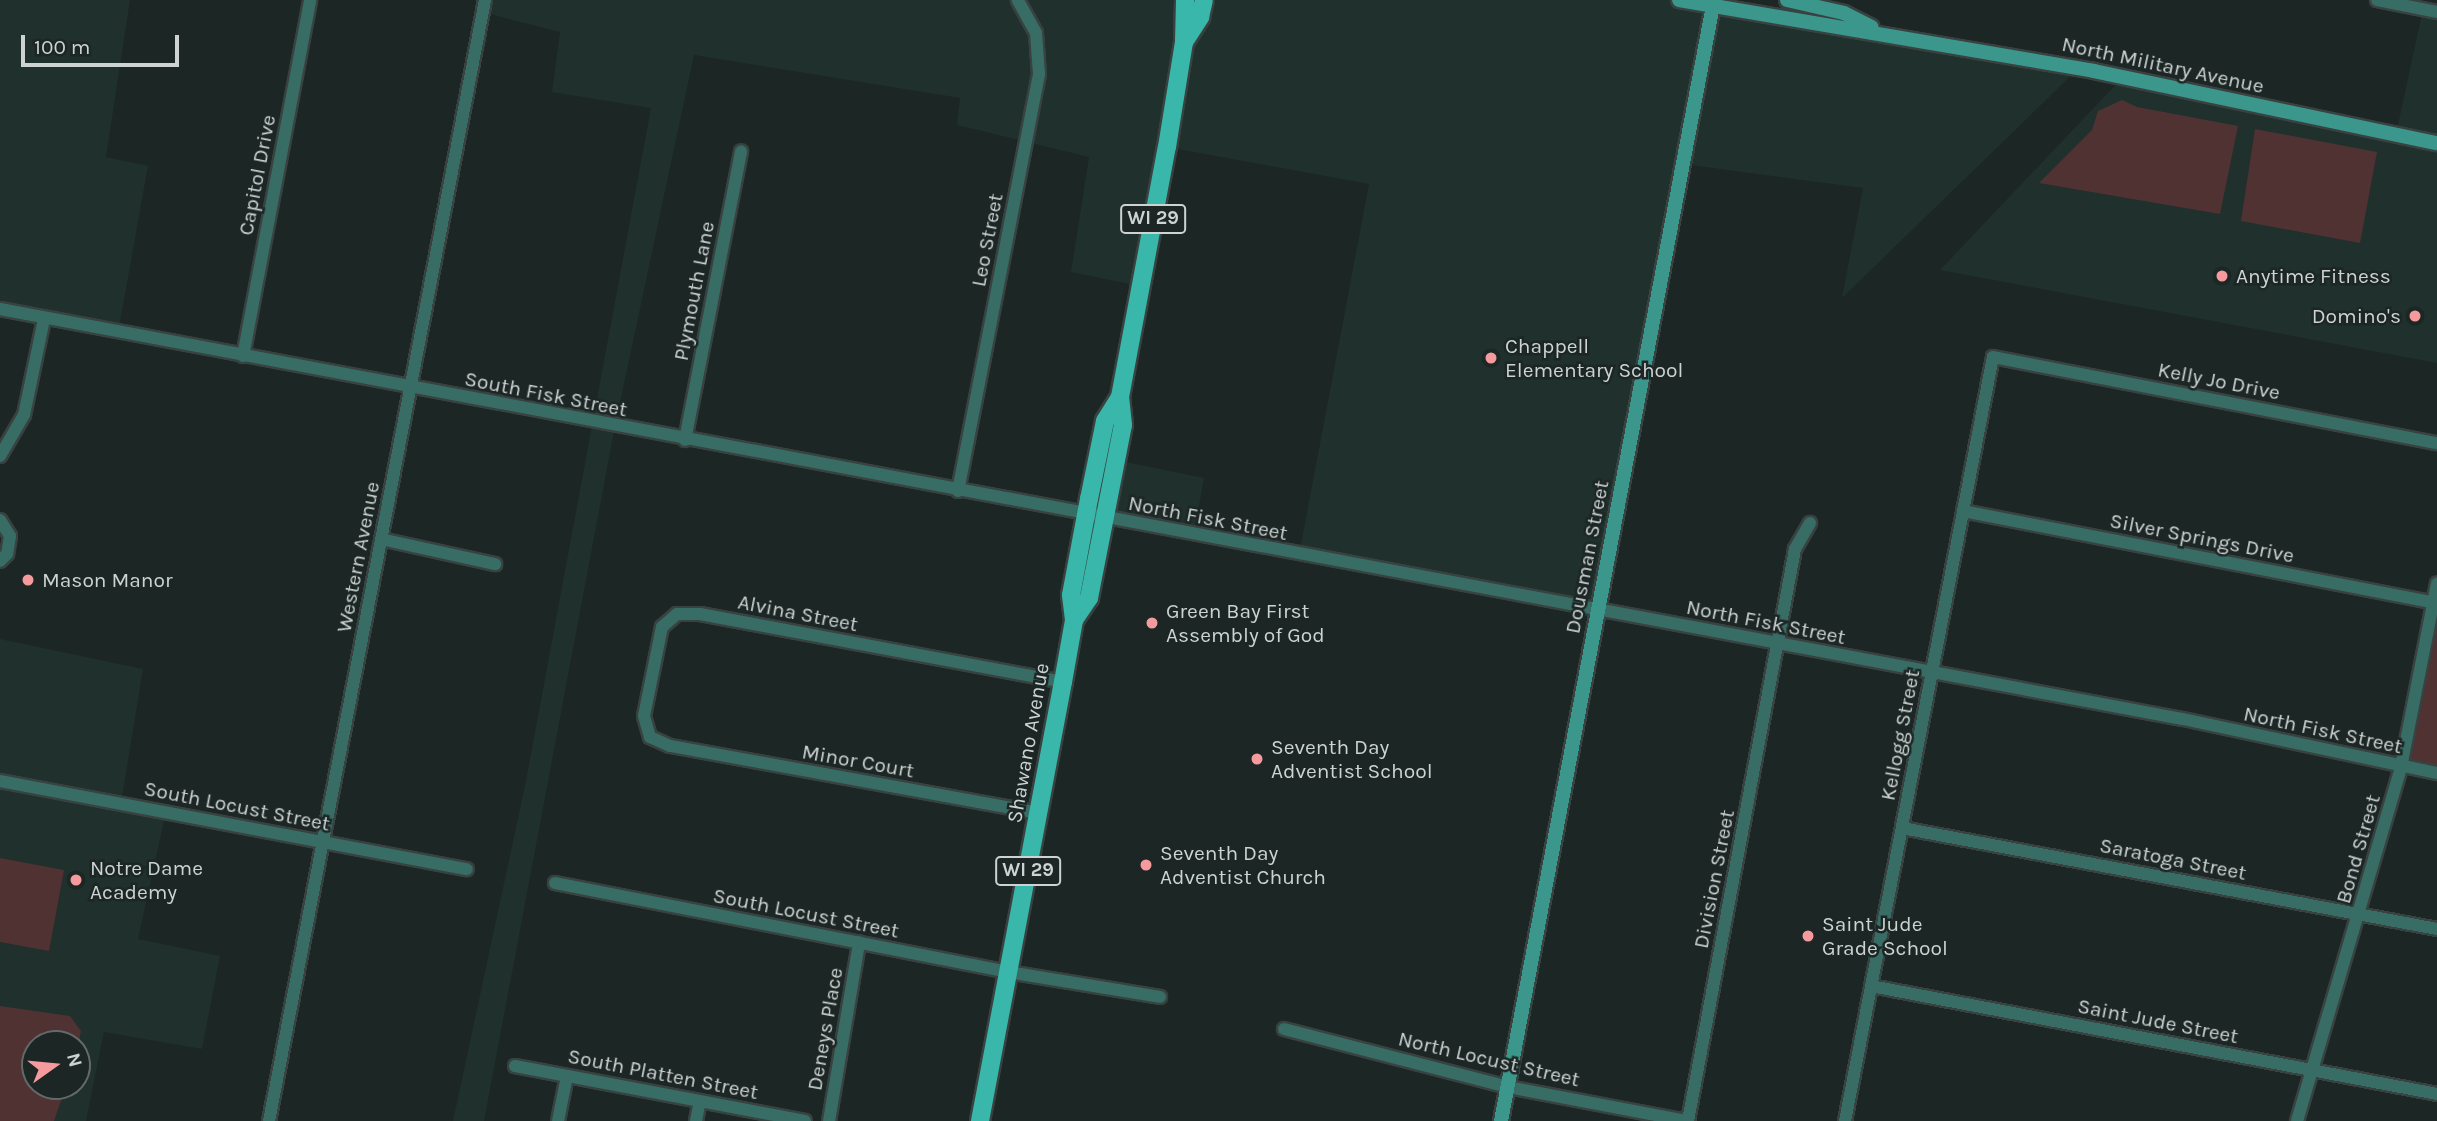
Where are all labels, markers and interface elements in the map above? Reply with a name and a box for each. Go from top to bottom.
scale bar [24,21,182,65]
street label: North Military Avenue [2060,31,2266,99]
text: 100 m [34,35,91,59]
street label: Capitol Drive [233,113,281,237]
street label: Leo Street [966,191,1008,289]
road number: WI 29 [1120,204,1186,234]
street label: Plymouth Lane [668,219,720,363]
place label: Anytime Fitness [2236,263,2391,289]
marker: Anytime Fitness [2214,268,2230,284]
place label: Domino's [2312,303,2401,329]
marker: Domino's [2407,308,2423,324]
place label: Chappell Elementary School [1505,333,1683,383]
marker: Chappell Elementary School [1483,350,1499,366]
street label: Kelly Jo Drive [2156,357,2282,405]
street label: South Fisk Street [463,366,629,422]
street label: Dousman Street [1560,478,1614,636]
street label: Western Avenue [331,480,385,634]
street label: North Fisk Street [1126,490,1290,546]
street label: Silver Springs Drive [2108,508,2296,568]
place label: Mason Manor [42,567,173,593]
marker: Mason Manor [20,572,36,588]
street label: Alvina Street [736,589,860,637]
street label: North Fisk Street [1684,594,1848,650]
place label: Green Bay First Assembly of God [1166,598,1325,648]
marker: Green Bay First Assembly of God [1144,615,1160,631]
street label: Shawano Avenue [1002,661,1054,825]
street label: Kellogg Street [1875,667,1925,803]
street label: North Fisk Street [2241,701,2405,759]
place label: Seventh Day Adventist School [1271,734,1433,784]
street label: Minor Court [800,739,916,783]
marker: Seventh Day Adventist School [1249,751,1265,767]
street label: South Locust Street [142,776,332,836]
street label: Bond Street [2330,792,2386,906]
street label: Division Street [1688,807,1740,951]
street label: Saratoga Street [2098,832,2248,886]
place label: Seventh Day Adventist Church [1160,840,1326,890]
place label: Notre Dame Academy [90,855,203,905]
road number: WI 29 [995,856,1061,886]
marker: Seventh Day Adventist Church [1138,857,1154,873]
marker: Notre Dame Academy [68,872,84,888]
street label: South Locust Street [711,883,901,943]
place label: Saint Jude Grade School [1822,911,1948,961]
marker: Saint Jude Grade School [1800,928,1816,944]
street label: Deneys Place [802,965,848,1093]
street label: Saint Jude Street [2076,993,2240,1049]
street label: North Locust Street [1396,1026,1582,1092]
north arrow [21,1030,91,1100]
street label: South Platten Street [566,1043,760,1105]
text: N [62,1051,87,1070]

